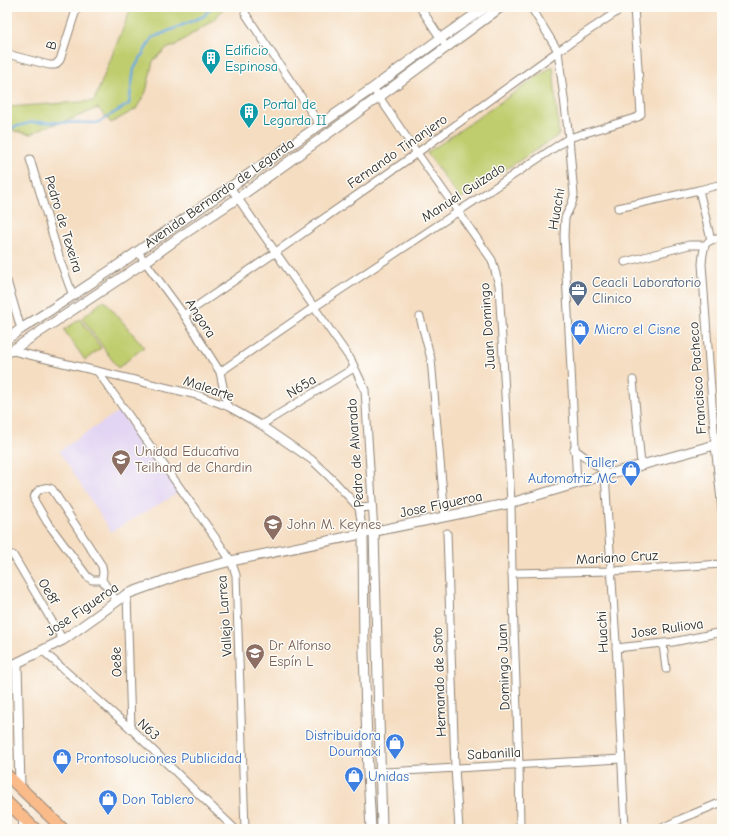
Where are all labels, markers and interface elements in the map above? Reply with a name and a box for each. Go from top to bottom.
street label: B [42,38,61,52]
place label: Edificio Espinosa [225,42,278,75]
building icon: Edificio Espinosa [200,47,222,75]
place label: Portal de Legarda II [263,96,327,129]
building icon: Portal de Legarda II [238,101,260,129]
street label: Fernando Tinanjero [344,111,451,192]
street label: Avenida Bernardo de Legarda [141,135,298,252]
street label: Manuel Guizado [418,159,508,226]
street label: Pedro de Texeira [41,174,86,275]
street label: Huachi [544,187,569,231]
place label: Ceacli Laboratorio Clinico [592,274,701,307]
office icon: Ceacli Laboratorio Clinico [567,279,589,307]
street label: Juan Domingo [476,282,499,370]
street label: Angora [182,296,219,341]
shop icon: Micro el Cisne [569,318,591,346]
place label: Micro el Cisne [594,321,680,338]
street label: Francisco Pacheco [685,321,710,435]
street label: N65a [283,371,319,402]
street label: Malearte [181,372,236,405]
street label: Pedro de Alvarado [343,398,368,508]
place label: Unidad Educativa Teilhard de Chardin [135,443,252,476]
school or university icon: Unidad Educativa Teilhard de Chardin [110,448,132,476]
place label: Taller Automotriz MC [528,454,617,487]
shop icon: Taller Automotriz MC [620,459,642,487]
street label: Jose Figueroa [398,487,484,522]
school or university icon: John M. Keynes [262,513,284,541]
place label: John M. Keynes [287,516,381,533]
street label: Mariano Cruz [576,547,658,568]
street label: Oe8f [34,575,63,608]
street label: Vallejo Larrea [213,575,236,657]
street label: Jose Figueroa [43,579,122,640]
street label: Huachi [593,611,612,653]
street label: Jose Ruliova [630,615,704,642]
street label: Domingo Juan [493,623,514,711]
street label: Hernando de Soto [429,627,450,737]
place label: Dr Alfonso Espín L [269,637,331,670]
school or university icon: Dr Alfonso Espín L [244,642,266,670]
street label: Oe8e [107,647,126,677]
street label: N63 [134,715,163,744]
place label: Distribuidora Doumaxi [305,727,381,760]
shop icon: Distribuidora Doumaxi [384,732,406,760]
street label: Sabanilla [467,744,521,763]
shop icon: Prontosoluciones Publicidad [51,747,73,775]
place label: Prontosoluciones Publicidad [76,750,242,767]
shop icon: Unidas [343,765,365,793]
place label: Unidas [368,768,409,785]
shop icon: Don Tablero [97,788,119,816]
place label: Don Tablero [122,791,194,808]

